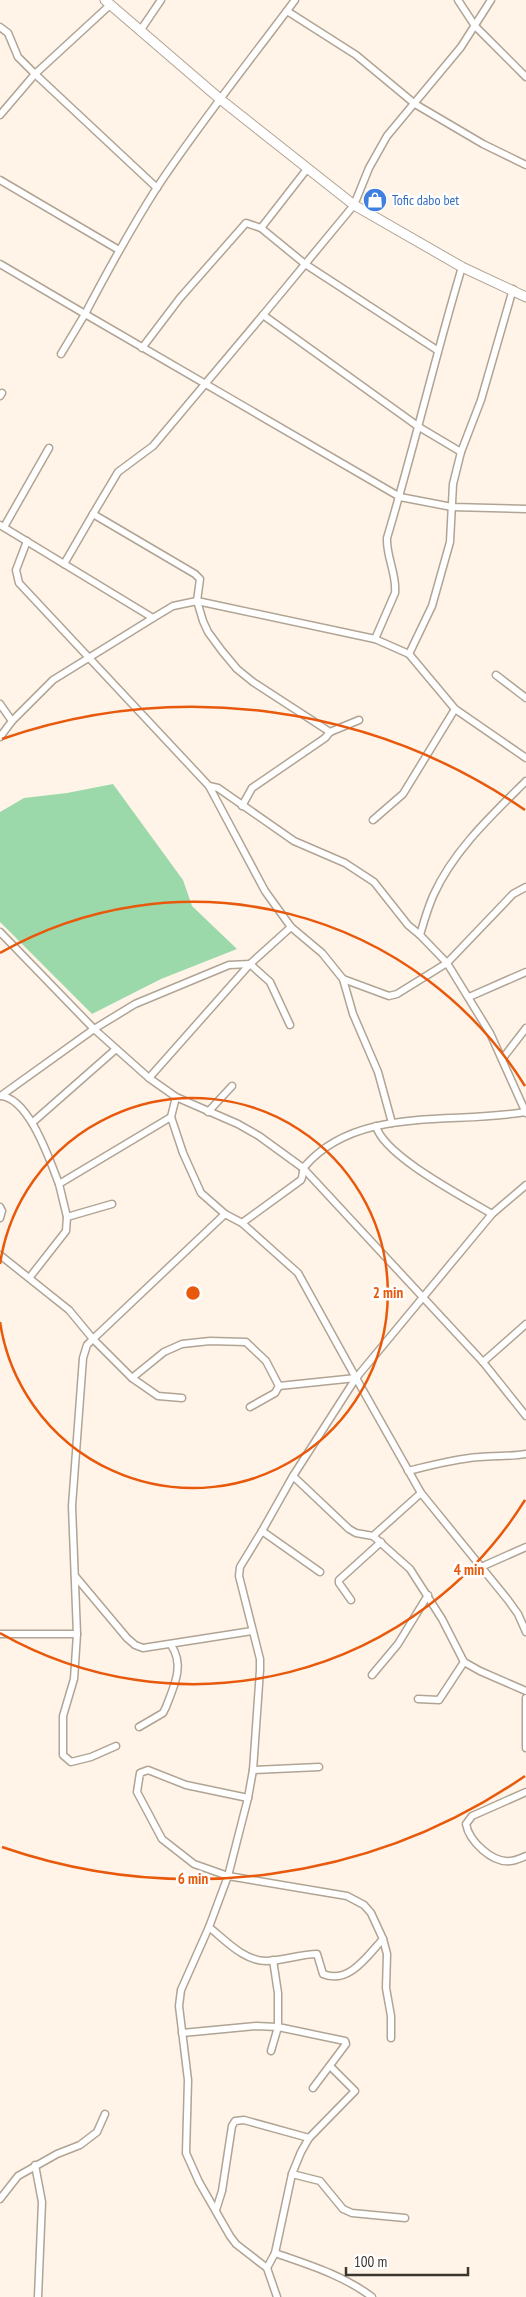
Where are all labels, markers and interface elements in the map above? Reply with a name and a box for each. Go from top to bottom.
shop icon: Tofic dabo bet [362,187,388,213]
place label: Tofic dabo bet [392,191,459,209]
text: 2 min [373,1283,403,1302]
centre of rings [184,1284,202,1302]
text: 4 min [454,1560,484,1579]
text: 6 min [178,1869,208,1888]
scale bar [346,2244,468,2276]
text: 100 m [354,2252,387,2271]

